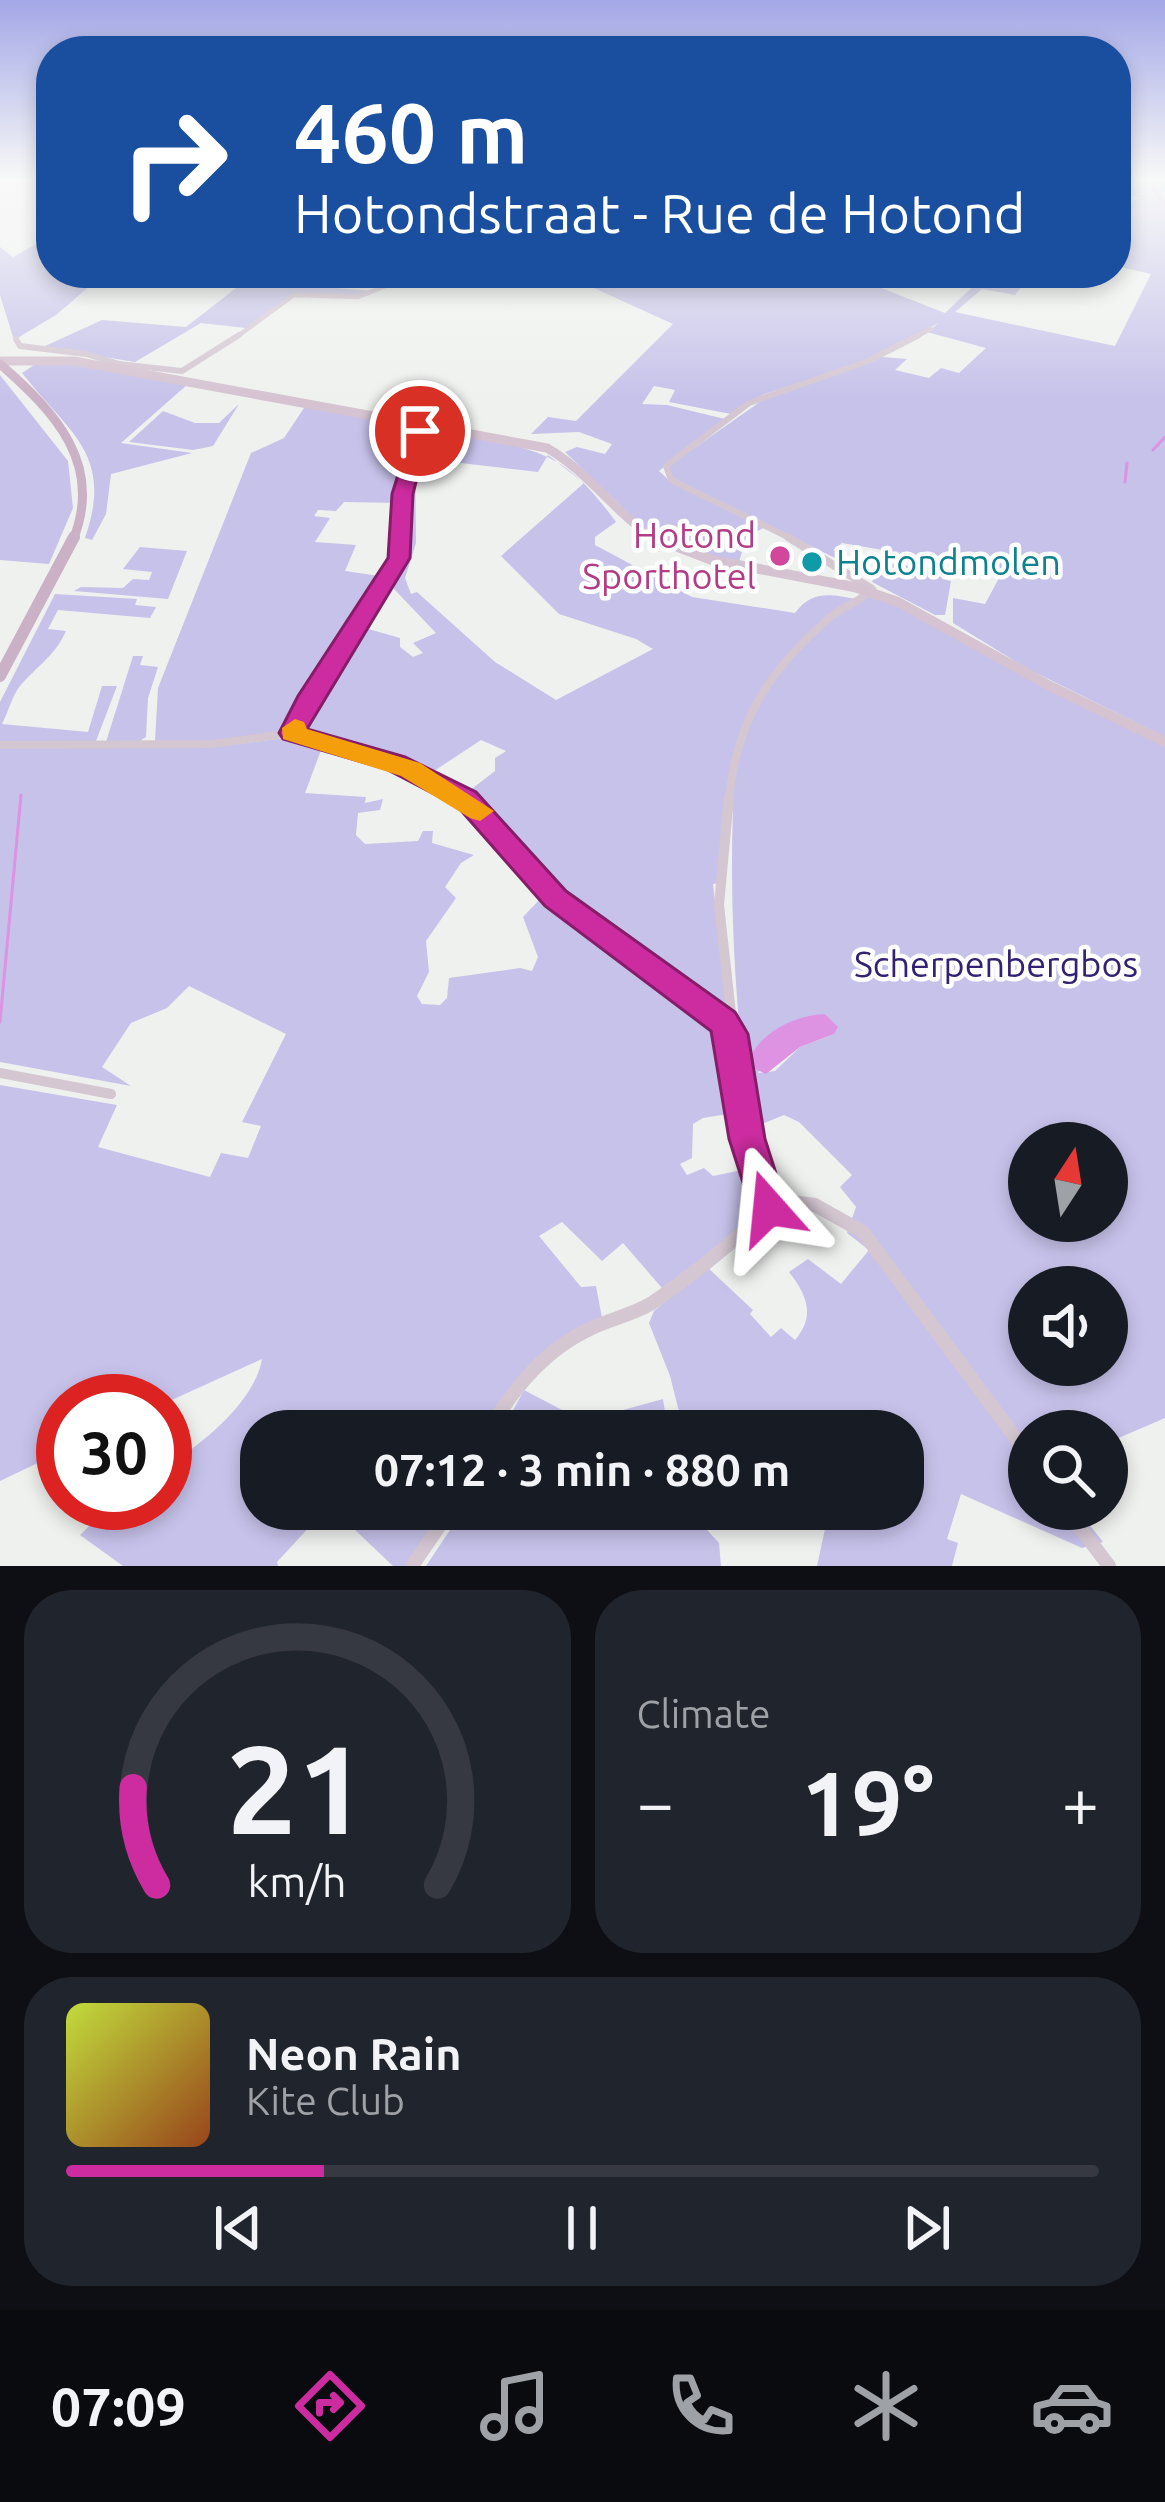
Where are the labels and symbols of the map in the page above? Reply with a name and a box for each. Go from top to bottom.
pin [369,380,471,482]
place label: Hotond Sporthotel [582,514,756,596]
place label: Hotondmolen [836,541,1061,582]
marker: Hotond Sporthotel [767,543,793,569]
marker: Hotondmolen [799,549,825,575]
park label: Scherpenbergbos [854,943,1138,984]
north arrow [1008,1122,1128,1242]
position arrow [706,1145,832,1271]
speed limit sign: 30 [36,1374,192,1530]

